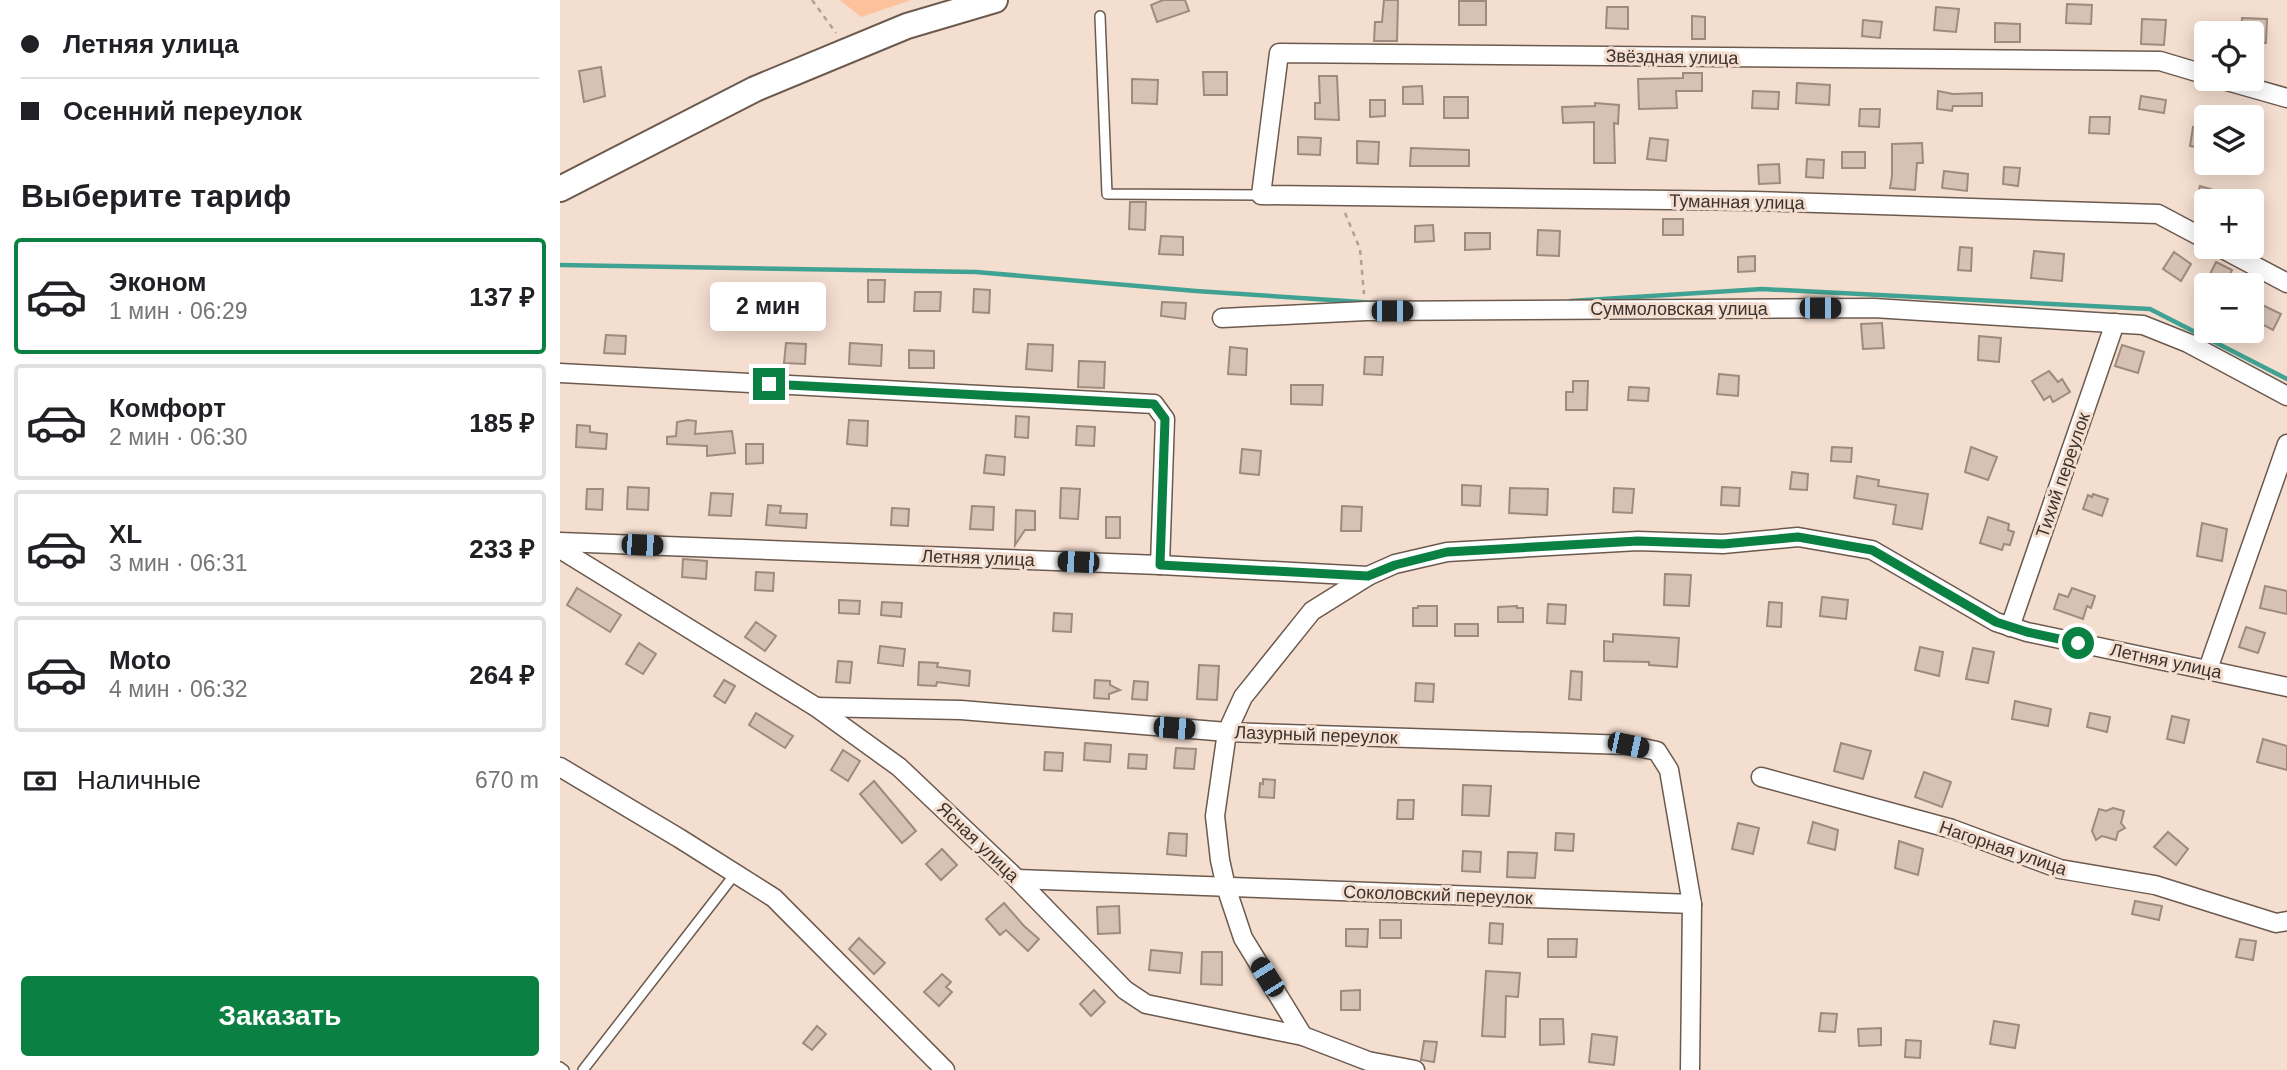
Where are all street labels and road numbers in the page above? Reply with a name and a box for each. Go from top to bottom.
street label: Звёздная улица [1605,46,1740,68]
street label: Туманная улица [1669,191,1806,213]
street label: Суммоловская улица [1590,299,1769,319]
street label: Тихий переулок [2032,410,2094,540]
street label: Летняя улица [921,546,1036,570]
street label: Летняя улица [2108,639,2225,683]
street label: Лазурный переулок [1234,722,1398,748]
street label: Ясная улица [933,798,1024,887]
street label: Нагорная улица [1937,817,2070,879]
street label: Соколовский переулок [1343,882,1533,908]

